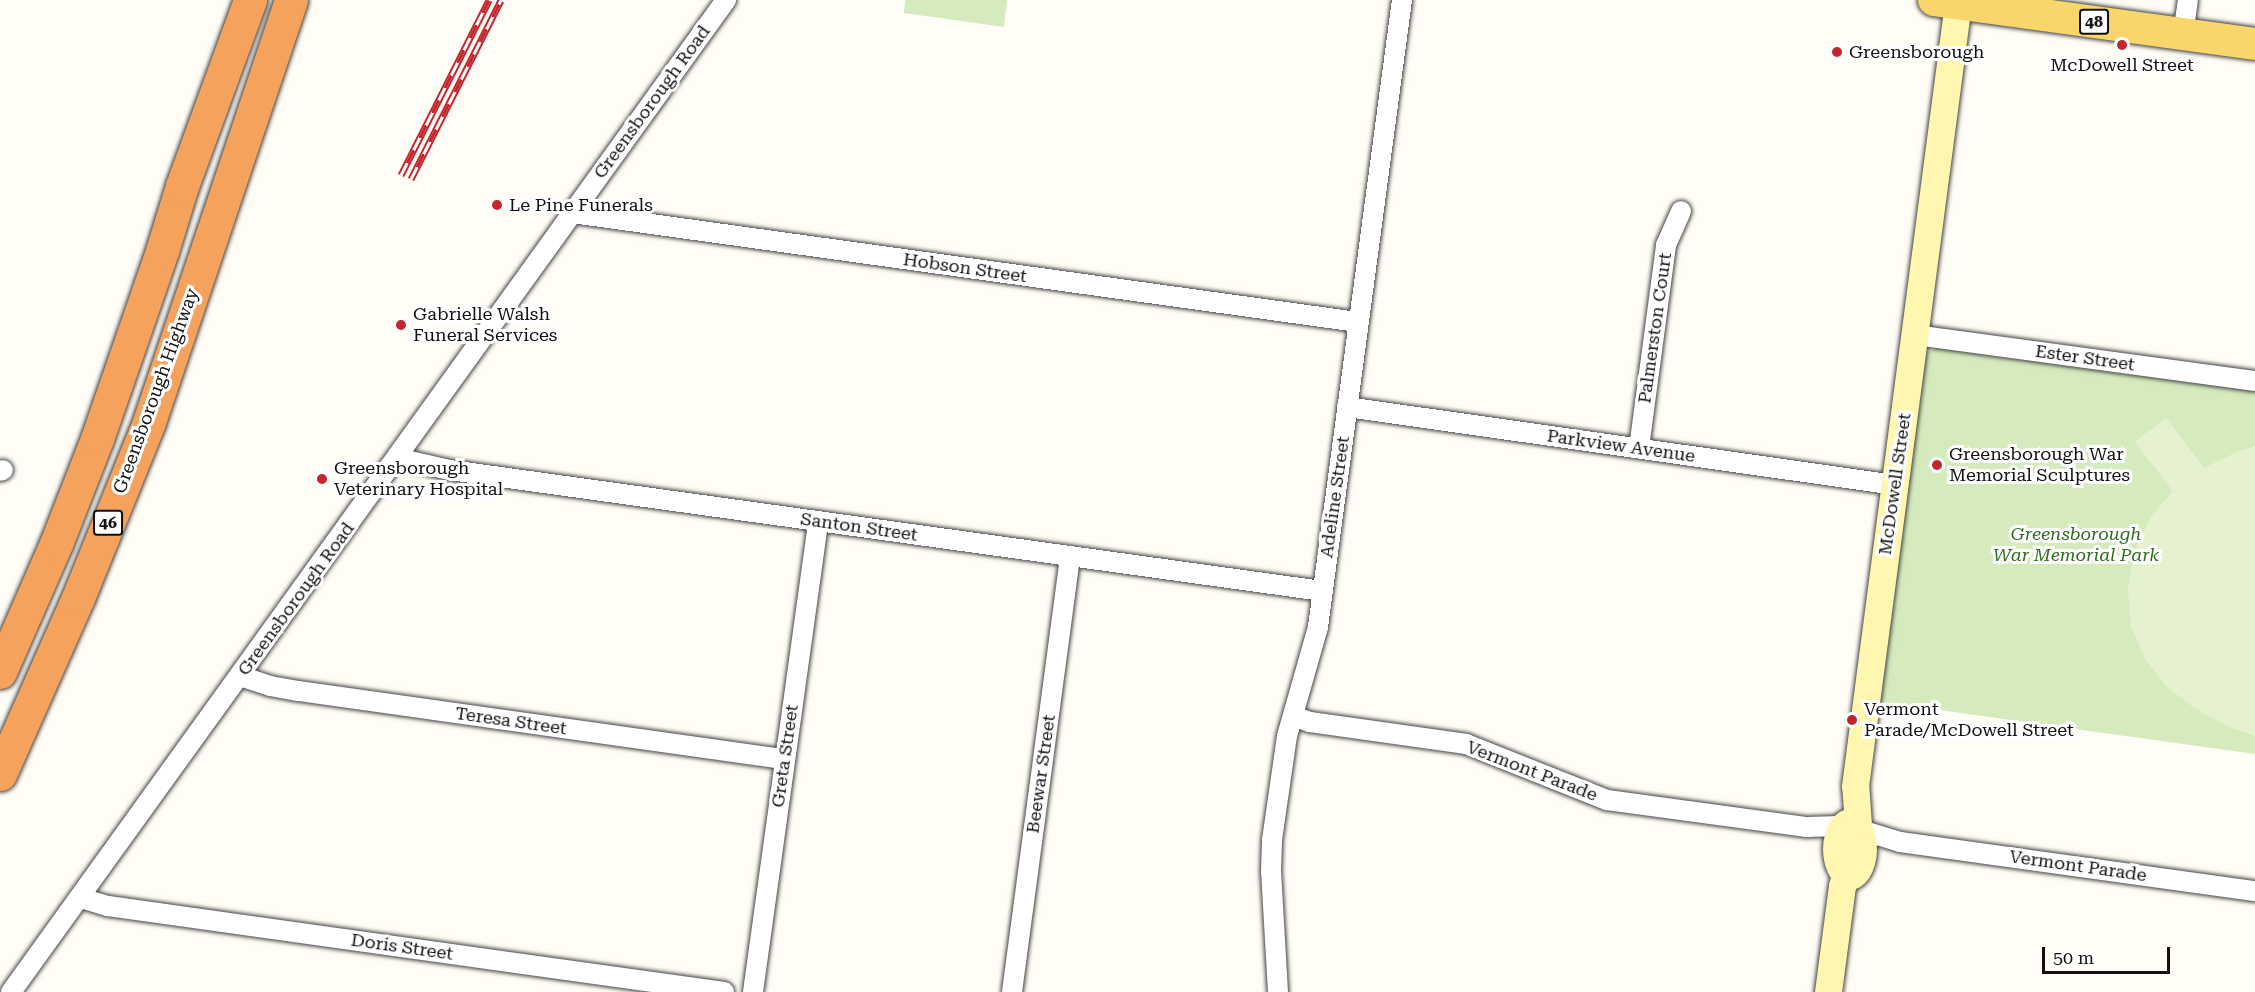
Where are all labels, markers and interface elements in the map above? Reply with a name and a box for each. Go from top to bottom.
road number: 48 [2079,9,2109,35]
street label: Greensborough Road [589,21,715,183]
marker: McDowell Street [2115,38,2129,52]
place label: Greensborough [1849,41,1984,63]
marker: Greensborough [1830,45,1844,59]
place label: McDowell Street [2050,54,2194,76]
place label: Le Pine Funerals [509,194,653,216]
marker: Le Pine Funerals [490,198,504,212]
street label: Hobson Street [902,249,1028,287]
street label: Palmerston Court [1634,251,1676,405]
street label: Greensborough Highway [109,285,203,497]
place label: Gabrielle Walsh Funeral Services [413,304,557,346]
marker: Gabrielle Walsh Funeral Services [394,318,408,332]
street label: Ester Street [2034,340,2136,376]
street label: McDowell Street [1874,412,1916,556]
street label: Parkview Avenue [1546,425,1696,467]
street label: Adeline Street [1316,435,1354,559]
place label: Greensborough War Memorial Sculptures [1949,444,2130,486]
place label: Greensborough Veterinary Hospital [334,458,503,500]
marker: Greensborough War Memorial Sculptures [1930,458,1944,472]
marker: Greensborough Veterinary Hospital [315,472,329,486]
street label: Santon Street [799,508,919,546]
road number: 46 [93,510,123,536]
street label: Greensborough Road [233,518,359,680]
park label: Greensborough War Memorial Park [1993,524,2159,566]
place label: Vermont Parade/McDowell Street [1864,699,2074,742]
street label: Teresa Street [454,702,568,740]
street label: Greta Street [767,703,803,809]
street label: Beewar Street [1022,713,1060,835]
marker: Vermont Parade/McDowell Street [1845,713,1859,727]
street label: Vermont Parade [1464,736,1600,806]
street label: Vermont Parade [2008,846,2148,886]
street label: Doris Street [349,929,455,965]
scale bar [2045,935,2172,973]
text: 50 m [2053,947,2094,968]

